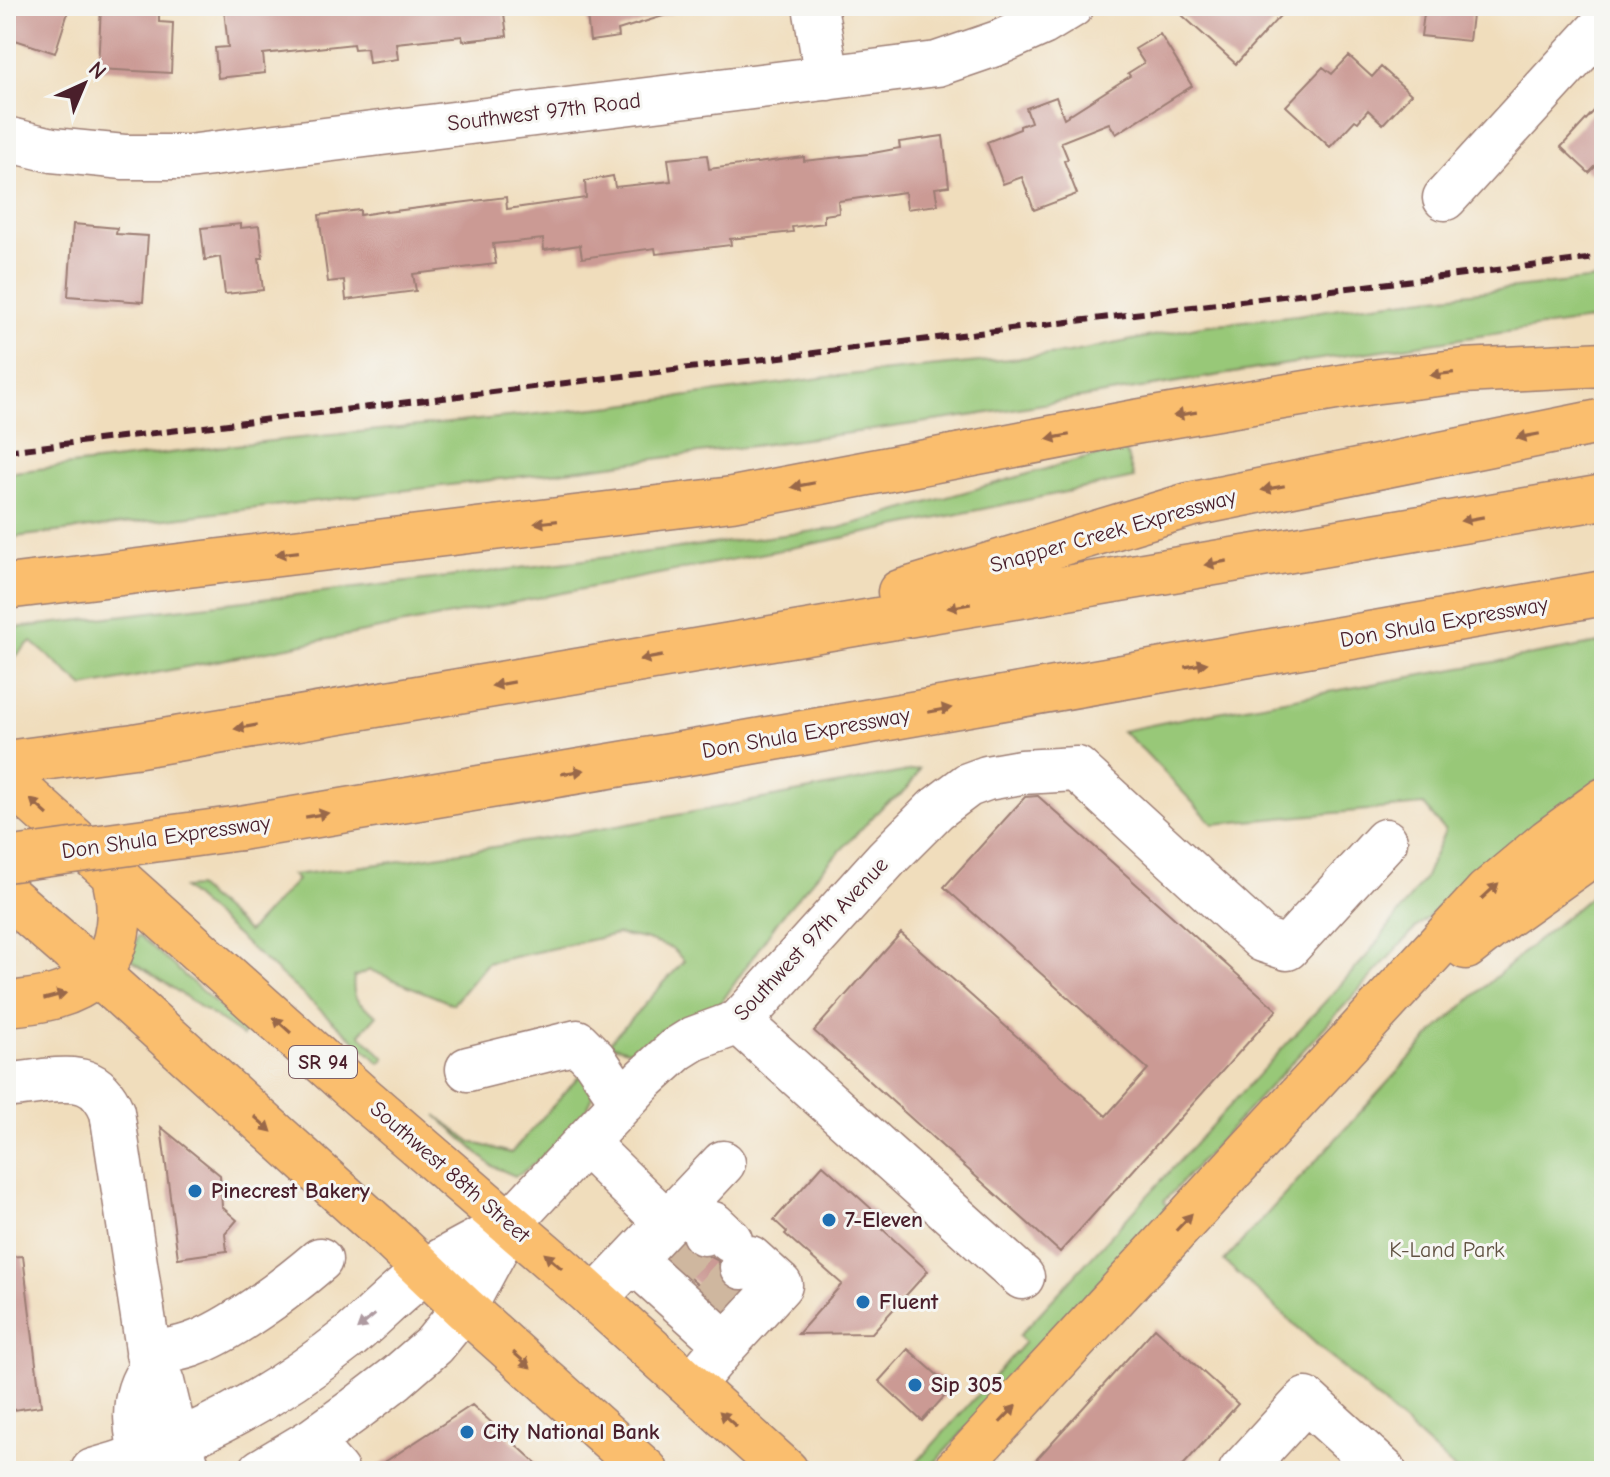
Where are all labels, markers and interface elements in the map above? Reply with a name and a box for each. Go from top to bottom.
north arrow [44,44,124,124]
text: N [83,56,111,85]
street label: Southwest 97th Road [446,87,642,137]
one-way arrow [1429,367,1454,380]
one-way arrow [1173,408,1198,420]
one-way arrow [1515,430,1540,443]
one-way arrow [1045,431,1070,443]
one-way arrow [790,480,815,492]
one-way arrow [1260,482,1285,495]
street label: Snapper Creek Expressway [987,483,1239,579]
one-way arrow [1459,513,1484,526]
one-way arrow [533,516,558,529]
one-way arrow [275,547,300,560]
one-way arrow [1203,557,1228,569]
street label: Don Shula Expressway [1338,591,1550,653]
one-way arrow [946,600,971,613]
one-way arrow [638,653,663,665]
one-way arrow [1184,659,1209,671]
one-way arrow [490,678,515,690]
street label: Don Shula Expressway [700,702,912,764]
one-way arrow [928,703,953,715]
one-way arrow [233,722,258,734]
one-way arrow [561,765,586,777]
one-way arrow [29,799,49,816]
one-way arrow [304,808,329,820]
street label: Don Shula Expressway [60,809,272,865]
street label: Southwest 97th Avenue [728,852,894,1026]
one-way arrow [1480,882,1499,900]
one-way arrow [42,990,67,1002]
one-way arrow [272,1017,292,1034]
road number: SR 94 [289,1046,357,1078]
street label: Southwest 88th Street [365,1096,536,1249]
one-way arrow [254,1114,273,1132]
place label: Pinecrest Bakery [211,1178,371,1204]
marker: Pinecrest Bakery [186,1182,204,1200]
place label: 7-Eleven [845,1207,923,1233]
marker: 7-Eleven [820,1211,838,1229]
one-way arrow [1174,1213,1192,1232]
park label: K-Land Park [1389,1237,1505,1263]
one-way arrow [543,1253,563,1270]
place label: Fluent [879,1289,939,1315]
marker: Fluent [854,1293,872,1311]
one-way arrow [357,1313,377,1330]
one-way arrow [511,1351,531,1368]
place label: Sip 305 [931,1372,1003,1398]
marker: Sip 305 [906,1376,924,1394]
one-way arrow [998,1404,1016,1423]
one-way arrow [719,1410,738,1428]
place label: City National Bank [483,1419,660,1445]
marker: City National Bank [458,1423,476,1441]

